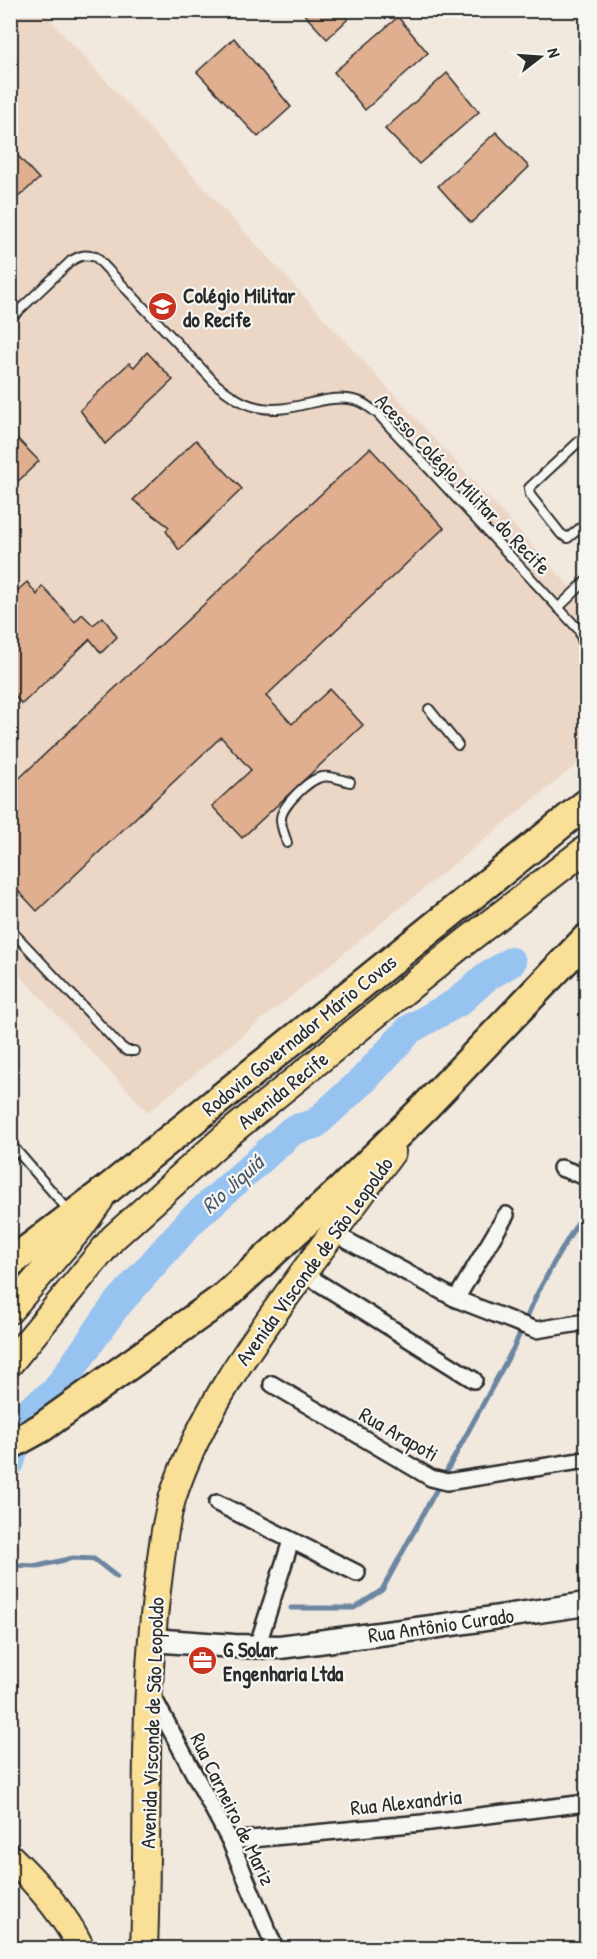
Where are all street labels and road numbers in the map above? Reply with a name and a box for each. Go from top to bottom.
street label: Acesso Colégio Militar do Recife [369,387,557,581]
street label: Rodovia Governador Mário Covas [195,947,403,1123]
street label: Avenida Recife [231,1044,335,1136]
street label: Avenida Visconde de São Leopoldo [228,1151,400,1371]
street label: Rua Arapoti [354,1400,444,1468]
street label: Avenida Visconde de São Leopoldo [133,1597,171,1849]
street label: Rua Antônio Curado [366,1600,516,1650]
street label: Rua Carneiro de Mariz [183,1728,283,1890]
street label: Rua Alexandria [349,1782,463,1822]

